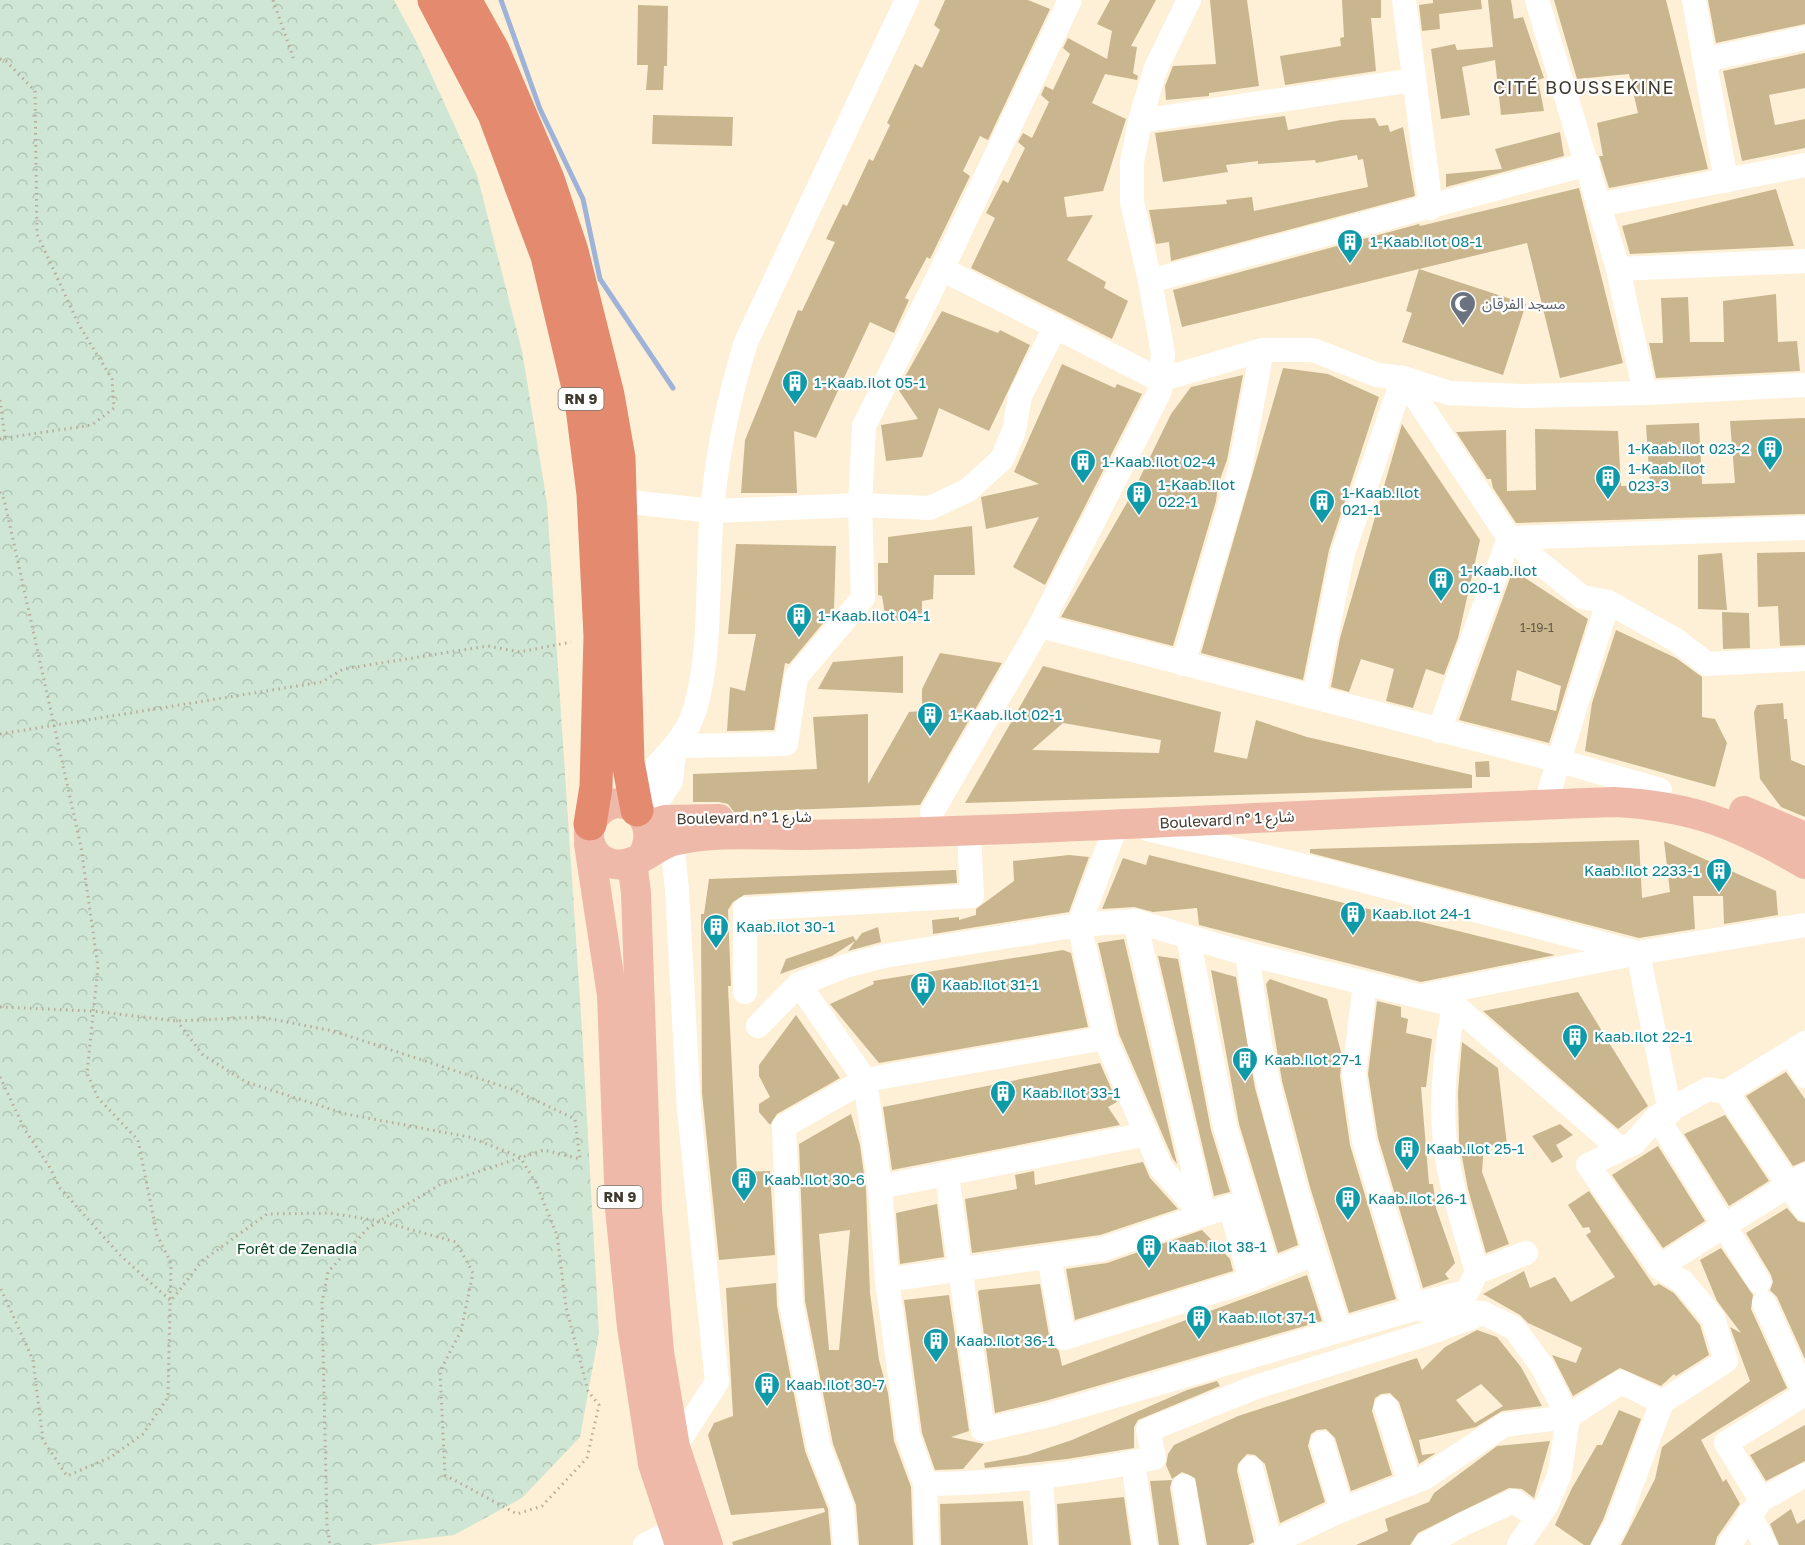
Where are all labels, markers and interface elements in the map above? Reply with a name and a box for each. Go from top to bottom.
district label: CITÉ BOUSSEKINE [1493,76,1675,98]
building icon: 1-Kaab.ilot 08-1 [1335,227,1365,265]
place label: 1-Kaab.ilot 08-1 [1370,232,1482,250]
mosque icon: مسجد الفرقان [1448,289,1478,327]
place label: مسجد الفرقان [1482,294,1566,313]
building icon: 1-Kaab.ilot 05-1 [780,368,810,406]
place label: 1-Kaab.ilot 05-1 [814,373,926,391]
road number: RN 9 [558,388,604,410]
building icon: 1-Kaab.ilot 023-2 [1755,434,1785,472]
place label: 1-Kaab.ilot 023-2 [1628,439,1750,457]
building icon: 1-Kaab.ilot 02-4 [1068,447,1098,485]
place label: 1-Kaab.ilot 02-4 [1102,452,1216,470]
place label: 1-Kaab.ilot 023-3 [1628,459,1705,494]
building icon: 1-Kaab.ilot 023-3 [1593,463,1623,501]
place label: 1-Kaab.ilot 022-1 [1158,475,1235,510]
building icon: 1-Kaab.ilot 022-1 [1124,479,1154,517]
place label: 1-Kaab.ilot 021-1 [1342,483,1419,518]
building icon: 1-Kaab.ilot 021-1 [1307,487,1337,525]
place label: 1-Kaab.ilot 020-1 [1460,561,1537,596]
building icon: 1-Kaab.ilot 020-1 [1426,565,1456,603]
building icon: 1-Kaab.ilot 04-1 [784,601,814,639]
place label: 1-Kaab.ilot 04-1 [818,606,930,624]
house number: 1-19-1 [1520,620,1554,635]
building icon: 1-Kaab.ilot 02-1 [915,700,945,738]
place label: 1-Kaab.ilot 02-1 [950,705,1062,723]
street label: Boulevard n° شارع 1 [1159,806,1295,836]
street label: Boulevard n° شارع 1 [676,807,812,831]
building icon: Kaab.ilot 2233-1 [1704,856,1734,894]
place label: Kaab.ilot 2233-1 [1584,861,1700,879]
building icon: Kaab.ilot 24-1 [1338,899,1368,937]
place label: Kaab.ilot 24-1 [1372,904,1471,922]
building icon: Kaab.ilot 30-1 [701,912,731,950]
place label: Kaab.ilot 30-1 [736,917,835,935]
building icon: Kaab.ilot 31-1 [908,970,938,1008]
place label: Kaab.ilot 31-1 [942,975,1039,993]
building icon: Kaab.ilot 22-1 [1560,1022,1590,1060]
place label: Kaab.ilot 22-1 [1594,1027,1692,1045]
building icon: Kaab.ilot 27-1 [1230,1045,1260,1083]
place label: Kaab.ilot 27-1 [1264,1050,1362,1068]
building icon: Kaab.ilot 33-1 [988,1078,1018,1116]
place label: Kaab.ilot 33-1 [1022,1083,1121,1101]
building icon: Kaab.ilot 25-1 [1392,1134,1422,1172]
place label: Kaab.ilot 25-1 [1426,1139,1524,1157]
building icon: Kaab.ilot 30-6 [729,1165,759,1203]
place label: Kaab.ilot 30-6 [764,1170,865,1188]
building icon: Kaab.ilot 26-1 [1333,1184,1363,1222]
road number: RN 9 [598,1186,642,1208]
place label: Kaab.ilot 26-1 [1368,1189,1467,1207]
building icon: Kaab.ilot 38-1 [1134,1232,1164,1270]
place label: Kaab.ilot 38-1 [1168,1237,1267,1255]
park label: Forêt de Zenadia [237,1239,357,1257]
building icon: Kaab.ilot 37-1 [1184,1303,1214,1341]
place label: Kaab.ilot 37-1 [1218,1308,1316,1326]
building icon: Kaab.ilot 36-1 [921,1326,951,1364]
place label: Kaab.ilot 36-1 [956,1331,1055,1349]
building icon: Kaab.ilot 30-7 [752,1370,782,1408]
place label: Kaab.ilot 30-7 [786,1375,885,1393]

